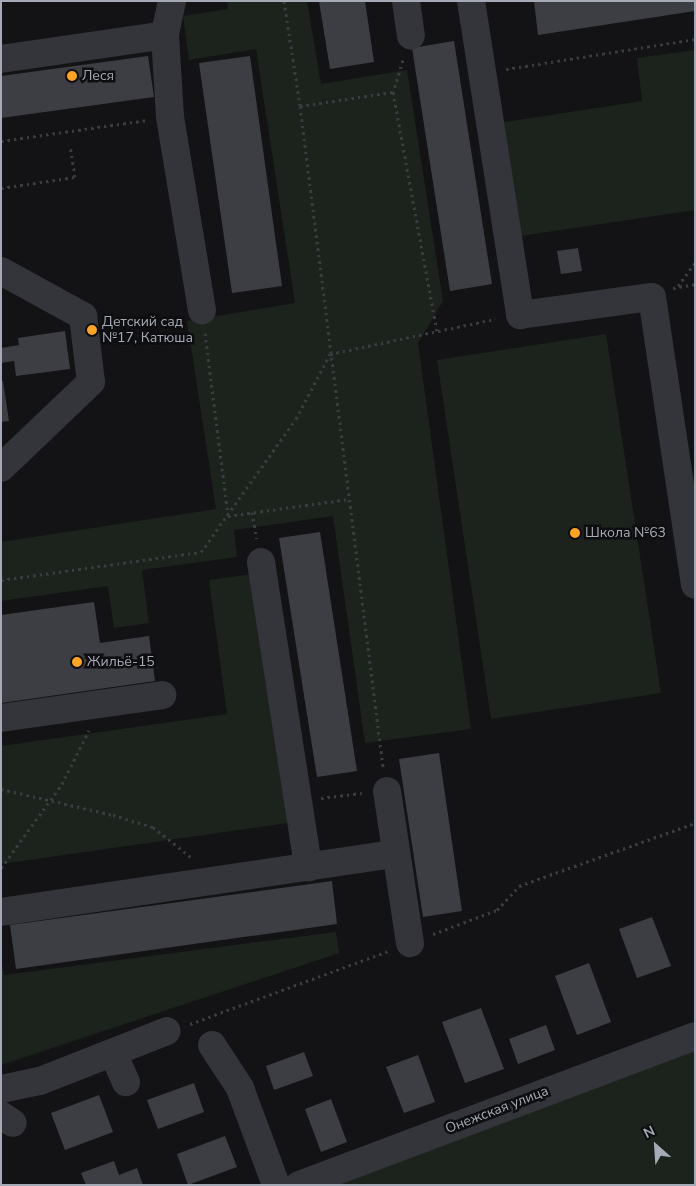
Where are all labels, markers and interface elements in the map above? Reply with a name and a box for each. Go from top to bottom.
place label: Леся [82,68,114,84]
marker: Леся [66,70,78,82]
place label: Детский сад №17, Катюша [102,314,193,347]
marker: Детский сад №17, Катюша [86,324,98,336]
place label: Школа №63 [585,525,666,541]
marker: Школа №63 [569,527,581,539]
place label: Жильё-15 [87,654,155,670]
marker: Жильё-15 [71,656,83,668]
street label: Онежская улица [443,1083,551,1137]
north arrow [631,1121,681,1171]
text: N [640,1121,658,1143]

